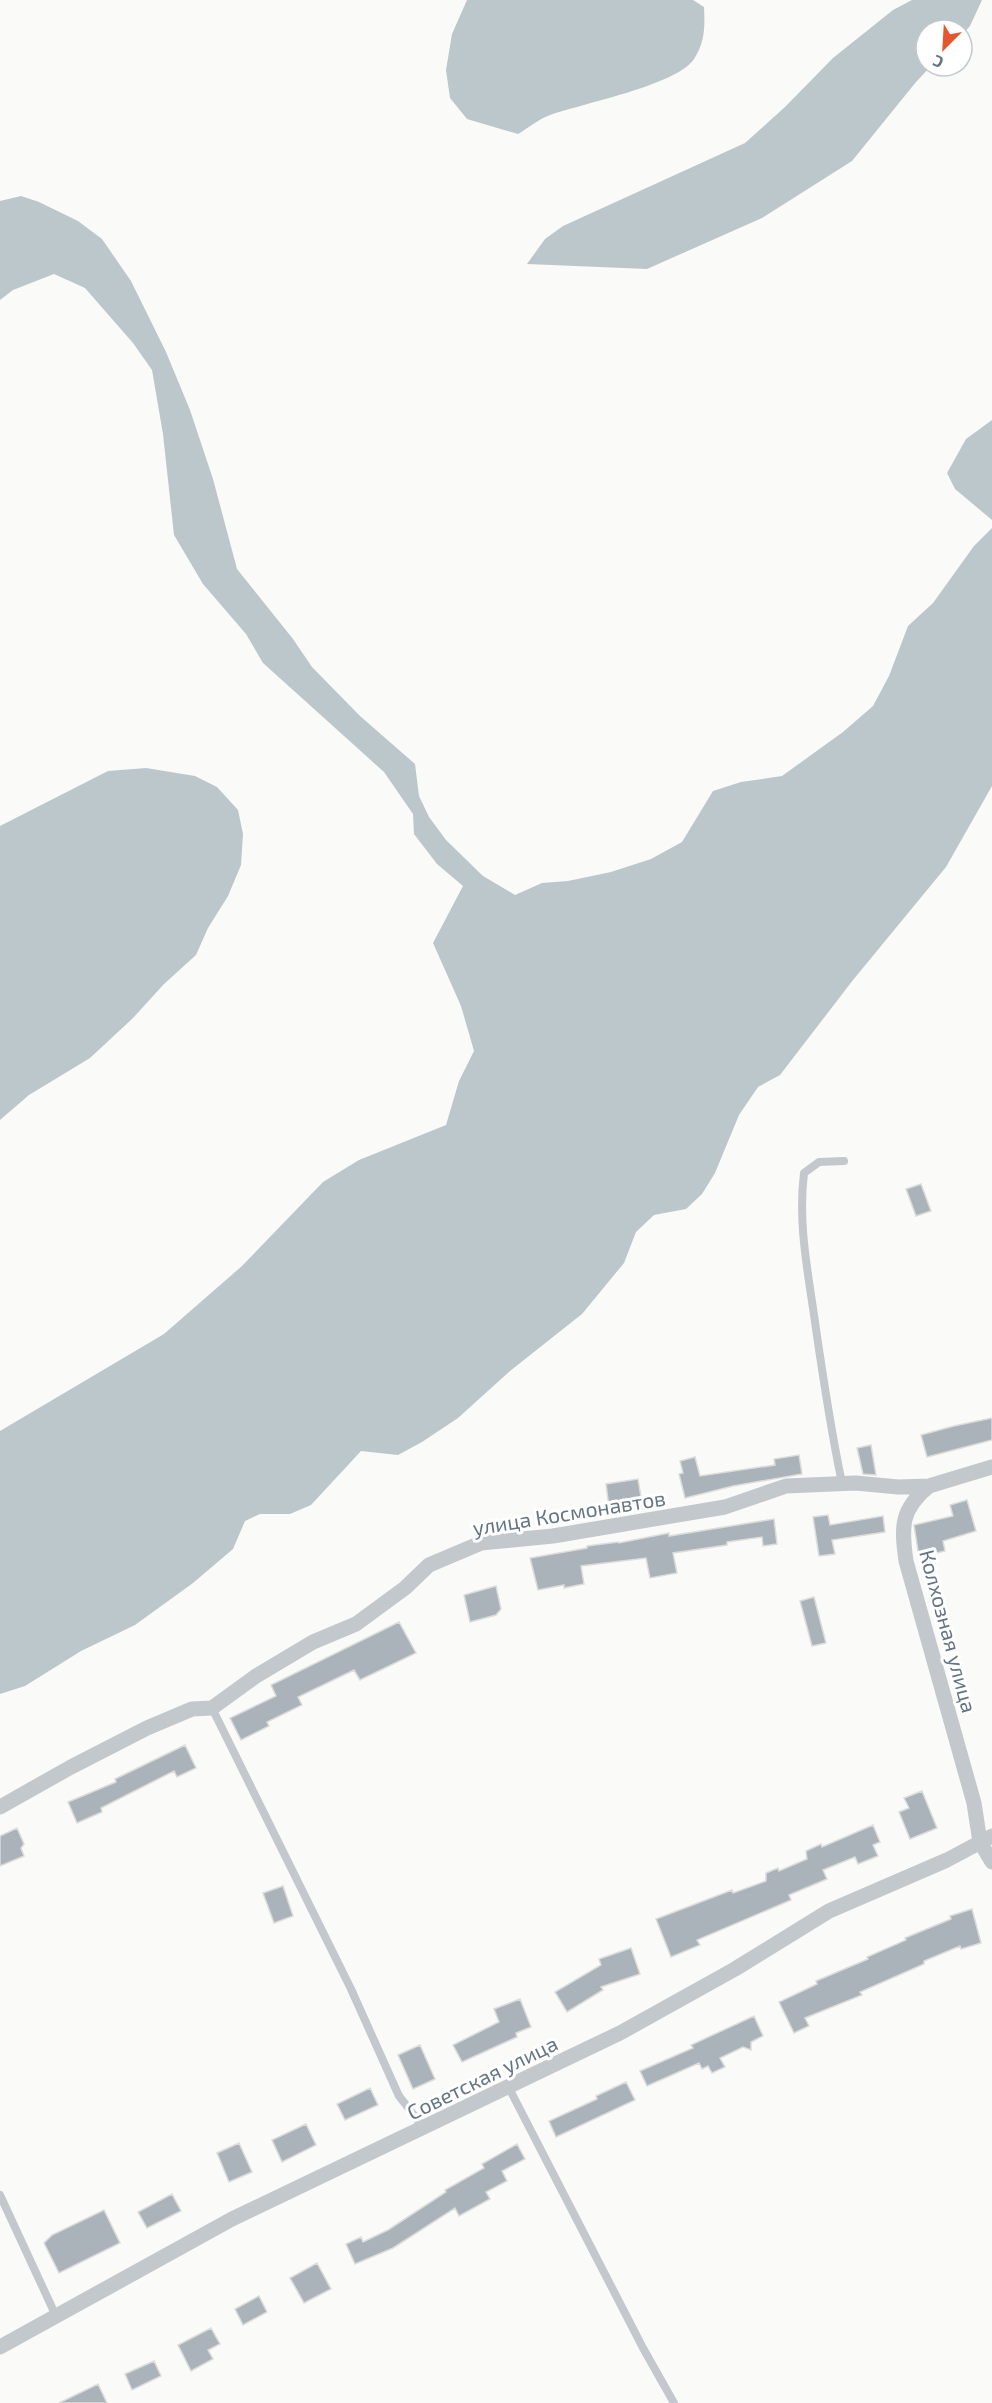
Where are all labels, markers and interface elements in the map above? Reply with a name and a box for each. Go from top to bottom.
north arrow [914,18,974,78]
text: С [930,52,946,73]
street label: улица Космонавтов [471,1484,667,1541]
street label: Колхозная улица [914,1547,983,1716]
street label: Советская улица [403,2030,562,2125]

